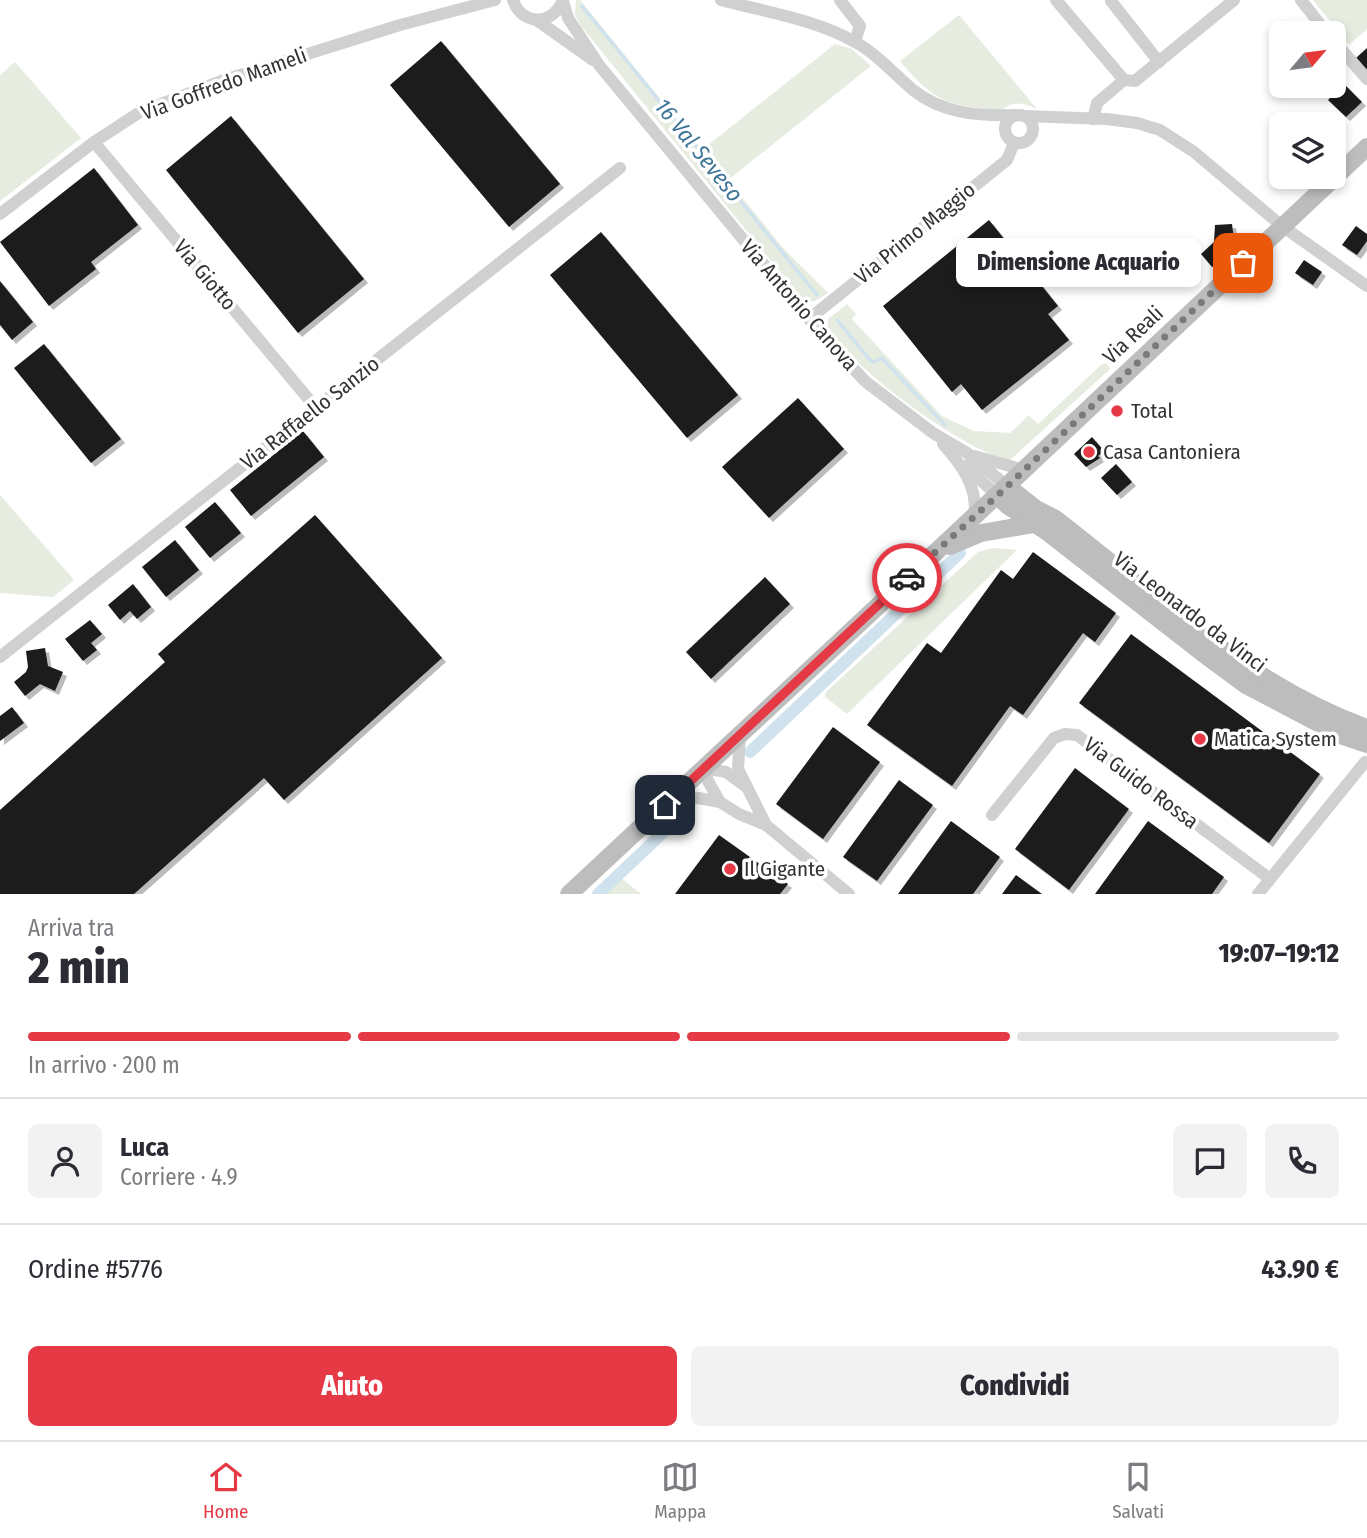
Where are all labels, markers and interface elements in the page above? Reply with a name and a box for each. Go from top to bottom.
north arrow [1269,21,1346,98]
map controls [1269,21,1346,189]
street label: Via Goffredo Mameli [138,42,310,126]
water label: 16 Val Seveso [649,93,749,207]
button: layers [1269,112,1346,189]
street label: Via Primo Maggio [849,176,981,290]
pin [1213,233,1273,293]
street label: Via Giotto [168,234,242,316]
street label: Via Antonio Canova [735,234,863,376]
callout: Dimensione Acquario [956,238,1201,288]
icon: bag [1224,244,1262,282]
text: Dimensione Acquario [977,248,1180,276]
street label: Via Reali [1097,300,1169,370]
street label: Via Raffaello Sanzio [235,351,385,475]
place label: Total [1131,398,1173,424]
marker: Total [1109,403,1125,419]
place label: Casa Cantoniera [1103,439,1241,465]
marker: Casa Cantoniera [1081,444,1097,460]
courier [872,543,942,613]
street label: Via Leonardo da Vinci [1108,546,1272,678]
icon: car [888,559,926,597]
place label: Matica System [1214,726,1337,752]
street label: Via Guido Rossa [1079,731,1203,835]
marker: Matica System [1192,731,1208,747]
pin [635,775,695,835]
icon: home [646,786,684,824]
place label: Il Gigante [744,856,825,882]
marker: Il Gigante [722,861,738,877]
text: Arriva tra [28,914,115,942]
text: 19:07–19:12 [1219,938,1339,969]
text: 2 min [28,940,130,995]
text: In arrivo · 200 m [28,1051,180,1079]
button: person [28,1124,102,1198]
button: chat [1173,1124,1247,1198]
button: phone [1265,1124,1339,1198]
text: Luca [120,1132,169,1163]
text: Corriere · 4.9 [120,1163,238,1191]
text: Ordine #5776 [28,1254,163,1285]
text: 43.90 € [1261,1254,1339,1285]
button: Aiuto [28,1346,677,1426]
button: Condividi [691,1346,1339,1426]
tab: Home [203,1458,248,1523]
tab: Mappa [654,1458,706,1523]
tab: Salvati [1112,1458,1164,1523]

